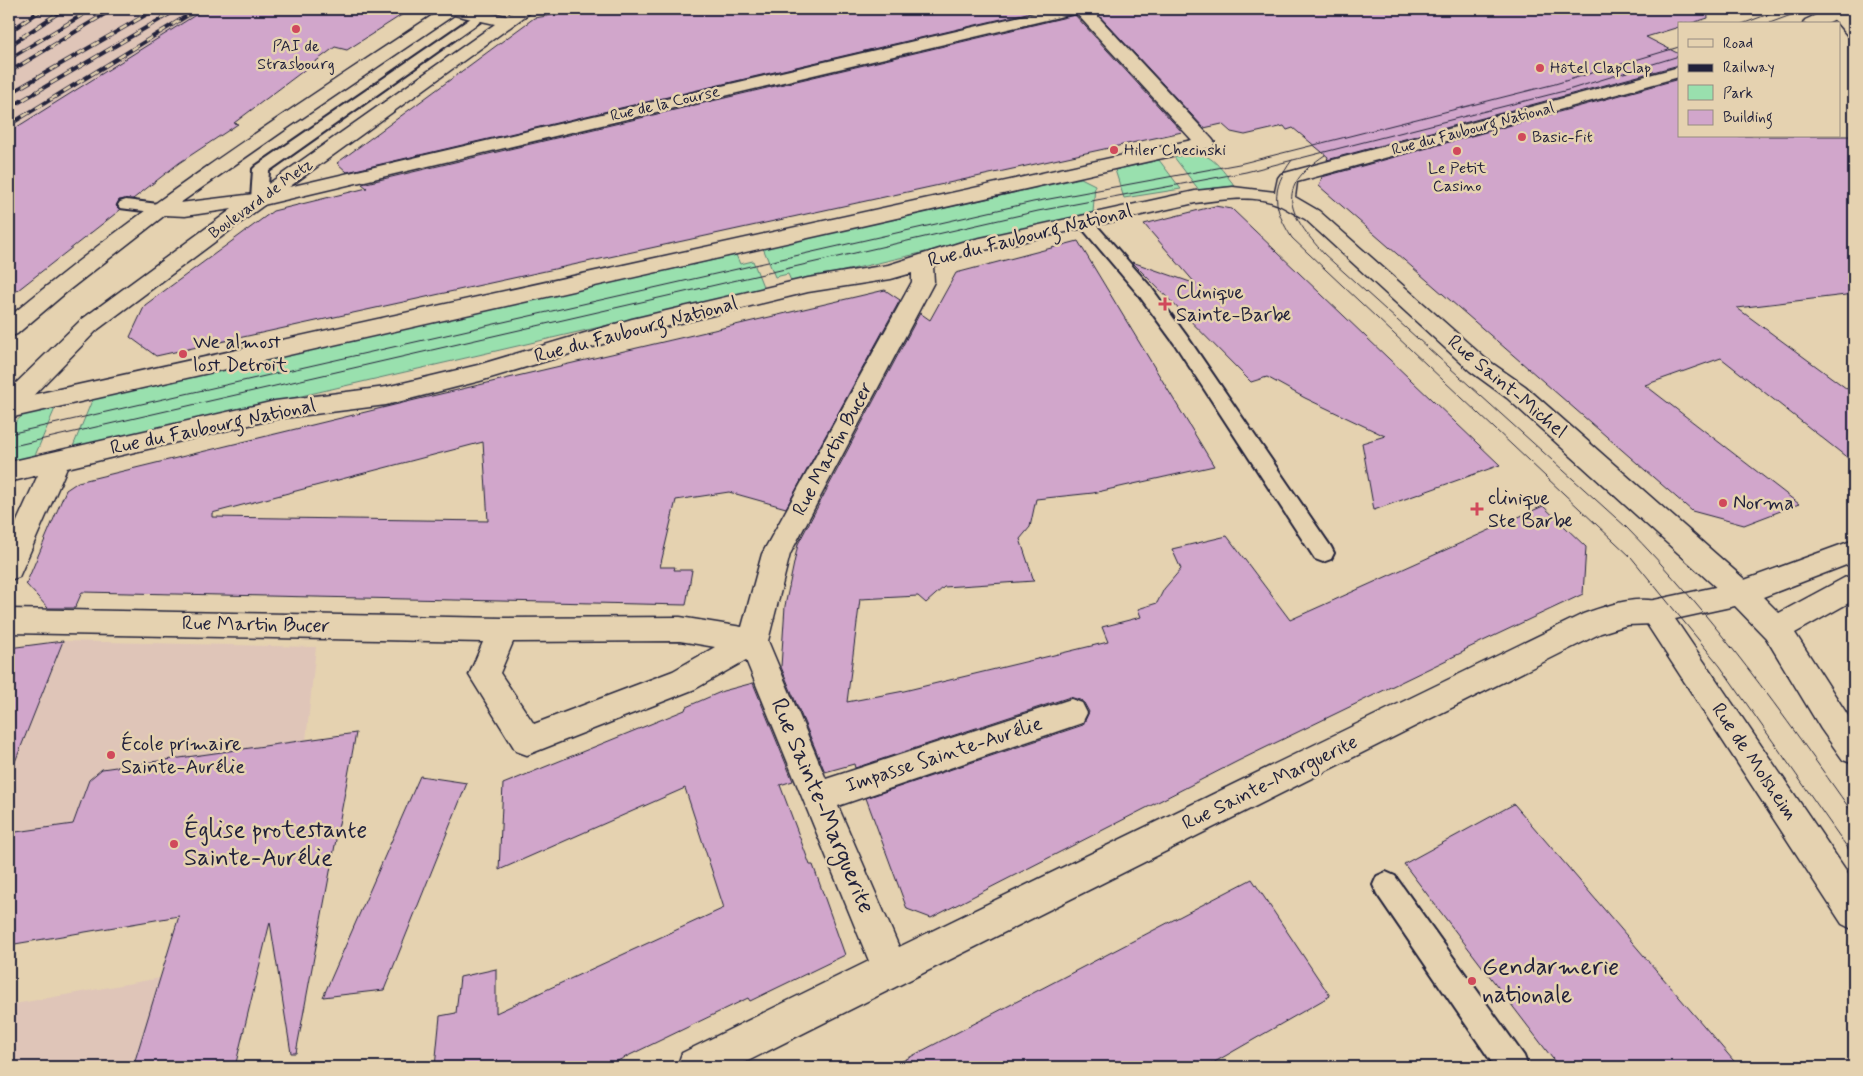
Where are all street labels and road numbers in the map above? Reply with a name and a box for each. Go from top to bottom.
street label: Rue de la Course [608,81,722,127]
street label: Rue du Faubourg National [1389,97,1557,162]
street label: Boulevard de Metz [205,154,317,244]
street label: Rue du Faubourg National [925,198,1135,276]
street label: Rue du Faubourg National [531,290,741,372]
street label: Rue Saint-Michel [1441,329,1573,445]
street label: Rue Martin Bucer [786,377,880,521]
street label: Rue du Faubourg National [108,392,319,464]
street label: Rue Martin Bucer [182,610,330,640]
street label: Rue Sainte-Marguerite [761,694,881,919]
street label: Rue de Molsheim [1705,698,1803,826]
street label: Impasse Sainte-Aurélie [842,710,1046,800]
street label: Rue Sainte-Marguerite [1178,729,1363,838]

